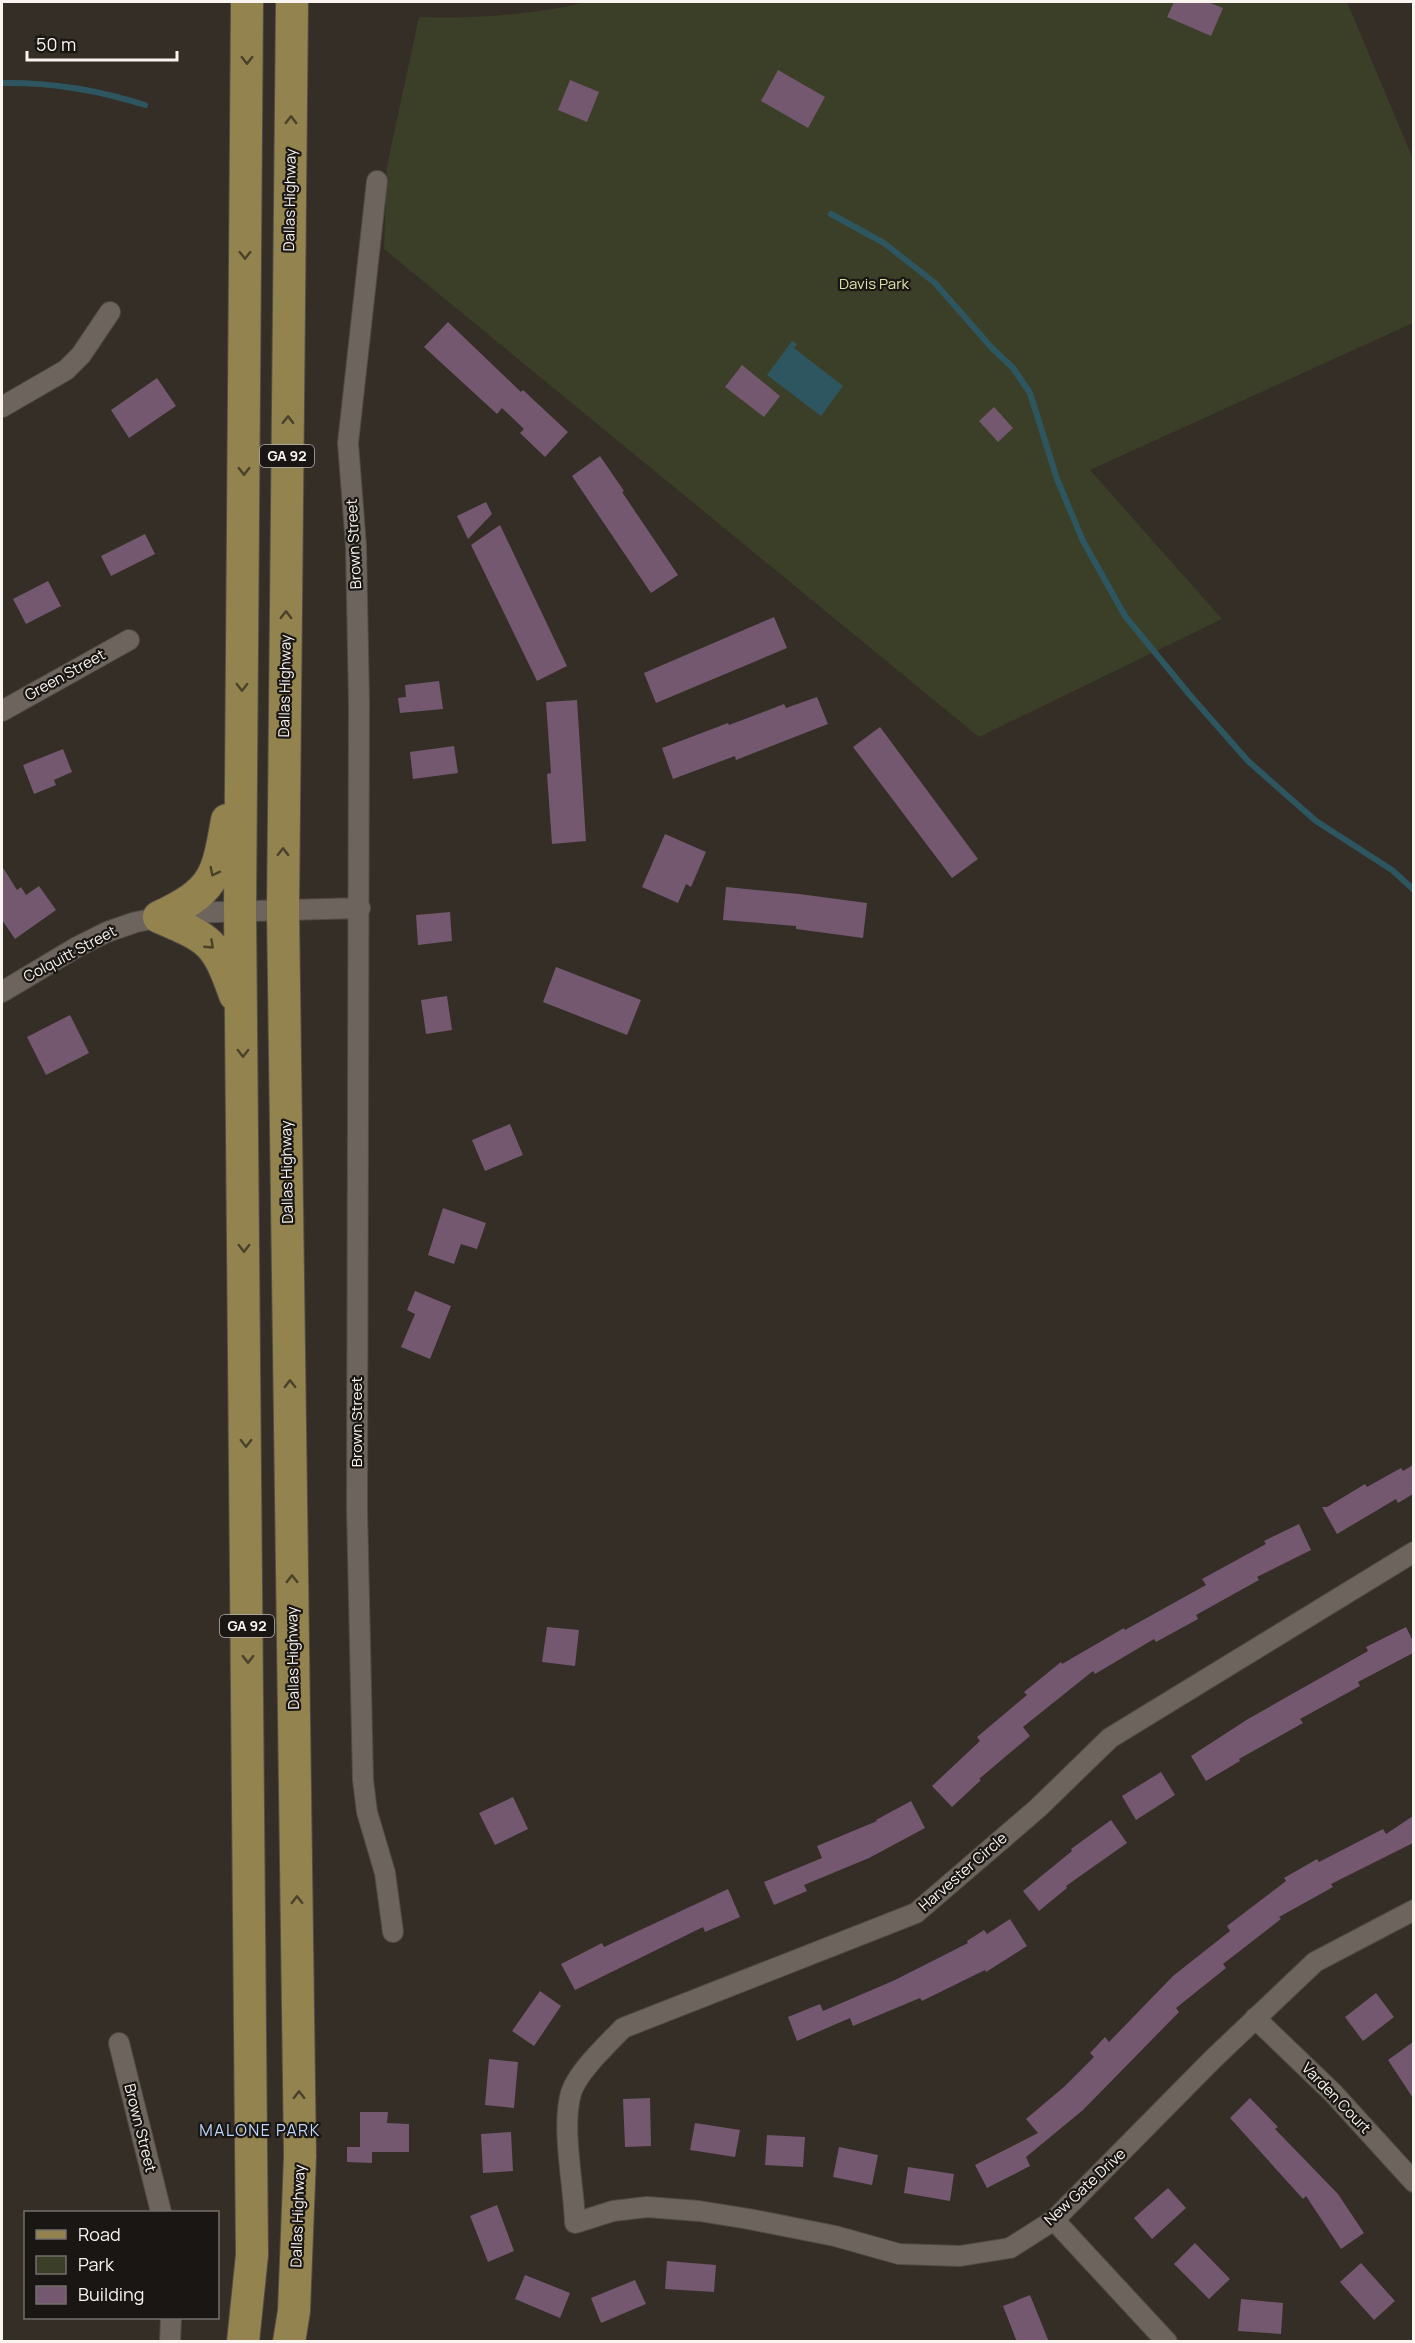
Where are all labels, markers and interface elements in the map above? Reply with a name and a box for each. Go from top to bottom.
scale bar [27,24,177,62]
text: 50 m [36,32,76,56]
one-way arrow [241,55,253,64]
one-way arrow [285,115,297,124]
street label: Dallas Highway [278,148,301,252]
one-way arrow [239,250,251,259]
park label: Davis Park [839,273,910,294]
one-way arrow [282,415,294,424]
road number: GA 92 [260,445,314,467]
one-way arrow [237,466,250,475]
street label: Brown Street [341,498,366,590]
one-way arrow [280,610,292,619]
street label: Dallas Highway [273,634,296,738]
street label: Green Street [21,644,109,705]
one-way arrow [236,682,248,691]
one-way arrow [277,847,290,856]
one-way arrow [210,866,221,877]
street label: Colquitt Street [20,920,120,987]
one-way arrow [202,937,213,948]
one-way arrow [237,1048,249,1057]
street label: Dallas Highway [275,1120,298,1224]
one-way arrow [238,1243,251,1252]
street label: Brown Street [346,1377,367,1467]
one-way arrow [283,1379,296,1388]
one-way arrow [240,1438,252,1447]
one-way arrow [286,1574,298,1583]
street label: Dallas Highway [281,1606,304,1710]
road number: GA 92 [220,1615,274,1637]
one-way arrow [242,1654,254,1663]
street label: Harvester Circle [914,1827,1012,1916]
one-way arrow [291,1895,303,1904]
street label: Varden Court [1297,2058,1376,2138]
street label: Brown Street [119,2081,162,2174]
one-way arrow [293,2090,306,2099]
district label: MALONE PARK [199,2119,321,2141]
street label: New Gate Drive [1039,2143,1130,2230]
street label: Dallas Highway [285,2164,310,2268]
legend [24,2211,219,2319]
text: Road [78,2222,121,2246]
text: Park [78,2252,115,2276]
text: Building [78,2282,144,2306]

